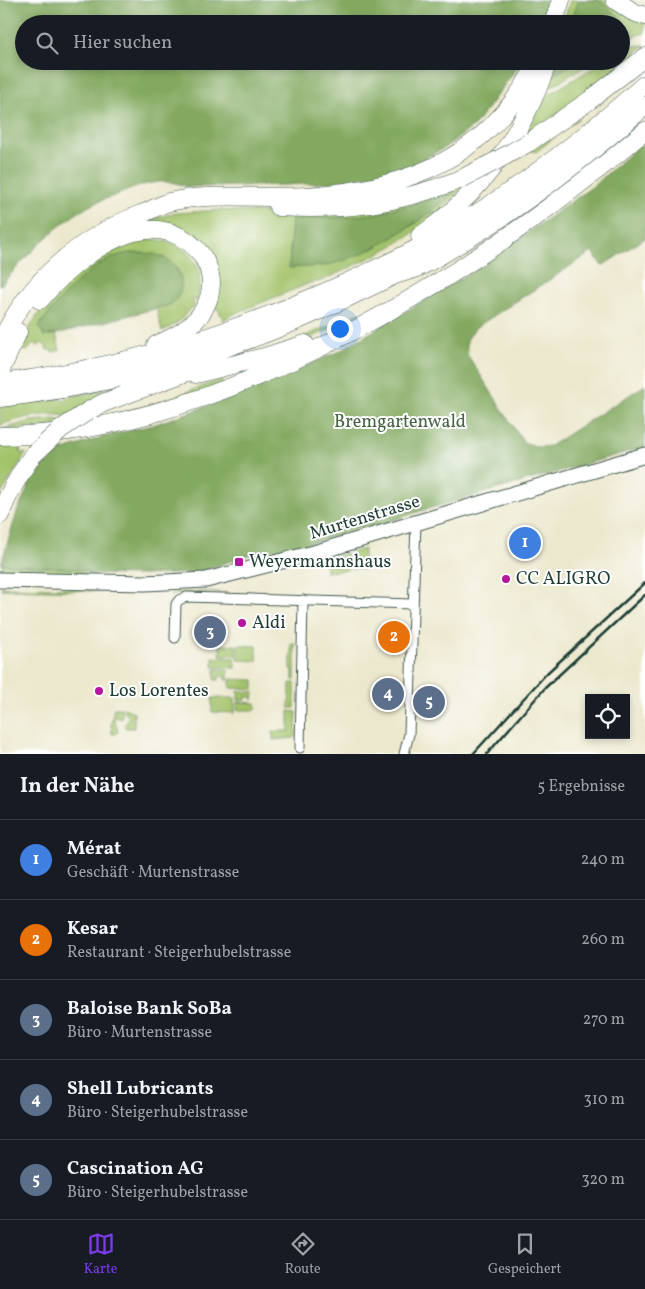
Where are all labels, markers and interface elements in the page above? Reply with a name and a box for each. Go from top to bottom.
search box [15,15,630,70]
icon: search [33,29,61,57]
text: Hier suchen [73,30,172,56]
your location [327,316,353,342]
park label: Bremgartenwald [334,410,466,435]
street label: Murtenstrasse [307,489,423,547]
pin: 1 [509,524,541,562]
place label: Weyermannshaus [249,550,391,575]
marker: Weyermannshaus [233,556,245,568]
place label: CC ALIGRO [516,567,611,592]
marker: CC ALIGRO [500,573,512,585]
place label: Aldi [252,611,286,636]
pin: 3 [194,613,226,651]
marker: Aldi [236,617,248,629]
pin: 2 [378,618,410,656]
pin: 4 [372,675,404,713]
place label: Los Lorentes [109,679,209,704]
pin: 5 [413,683,445,721]
marker: Los Lorentes [93,685,105,697]
map controls [585,694,630,739]
button: locate [585,694,630,739]
text: In der Nähe [20,772,135,801]
text: 5 Ergebnisse [538,776,625,798]
text: Mérat [67,836,121,862]
text: 1 [33,849,39,871]
text: 240 m [581,849,625,871]
text: Geschäft · Murtenstrasse [67,862,239,884]
text: Kesar [67,916,118,942]
text: 2 [32,929,40,951]
text: 260 m [581,929,625,951]
text: Restaurant · Steigerhubelstrasse [67,942,291,964]
text: Baloise Bank SoBa [67,996,232,1022]
text: 3 [32,1009,40,1031]
text: 270 m [583,1009,625,1031]
text: Büro · Murtenstrasse [67,1022,212,1044]
text: Shell Lubricants [67,1076,213,1102]
text: 4 [31,1089,41,1111]
text: 310 m [584,1089,625,1111]
text: Büro · Steigerhubelstrasse [67,1102,248,1124]
text: Cascination AG [67,1156,204,1182]
text: 5 [32,1169,40,1191]
text: 320 m [581,1169,625,1191]
text: Büro · Steigerhubelstrasse [67,1182,248,1204]
tab: Karte [84,1230,117,1279]
tab: Route [285,1230,321,1279]
tab: Gespeichert [488,1230,561,1279]

